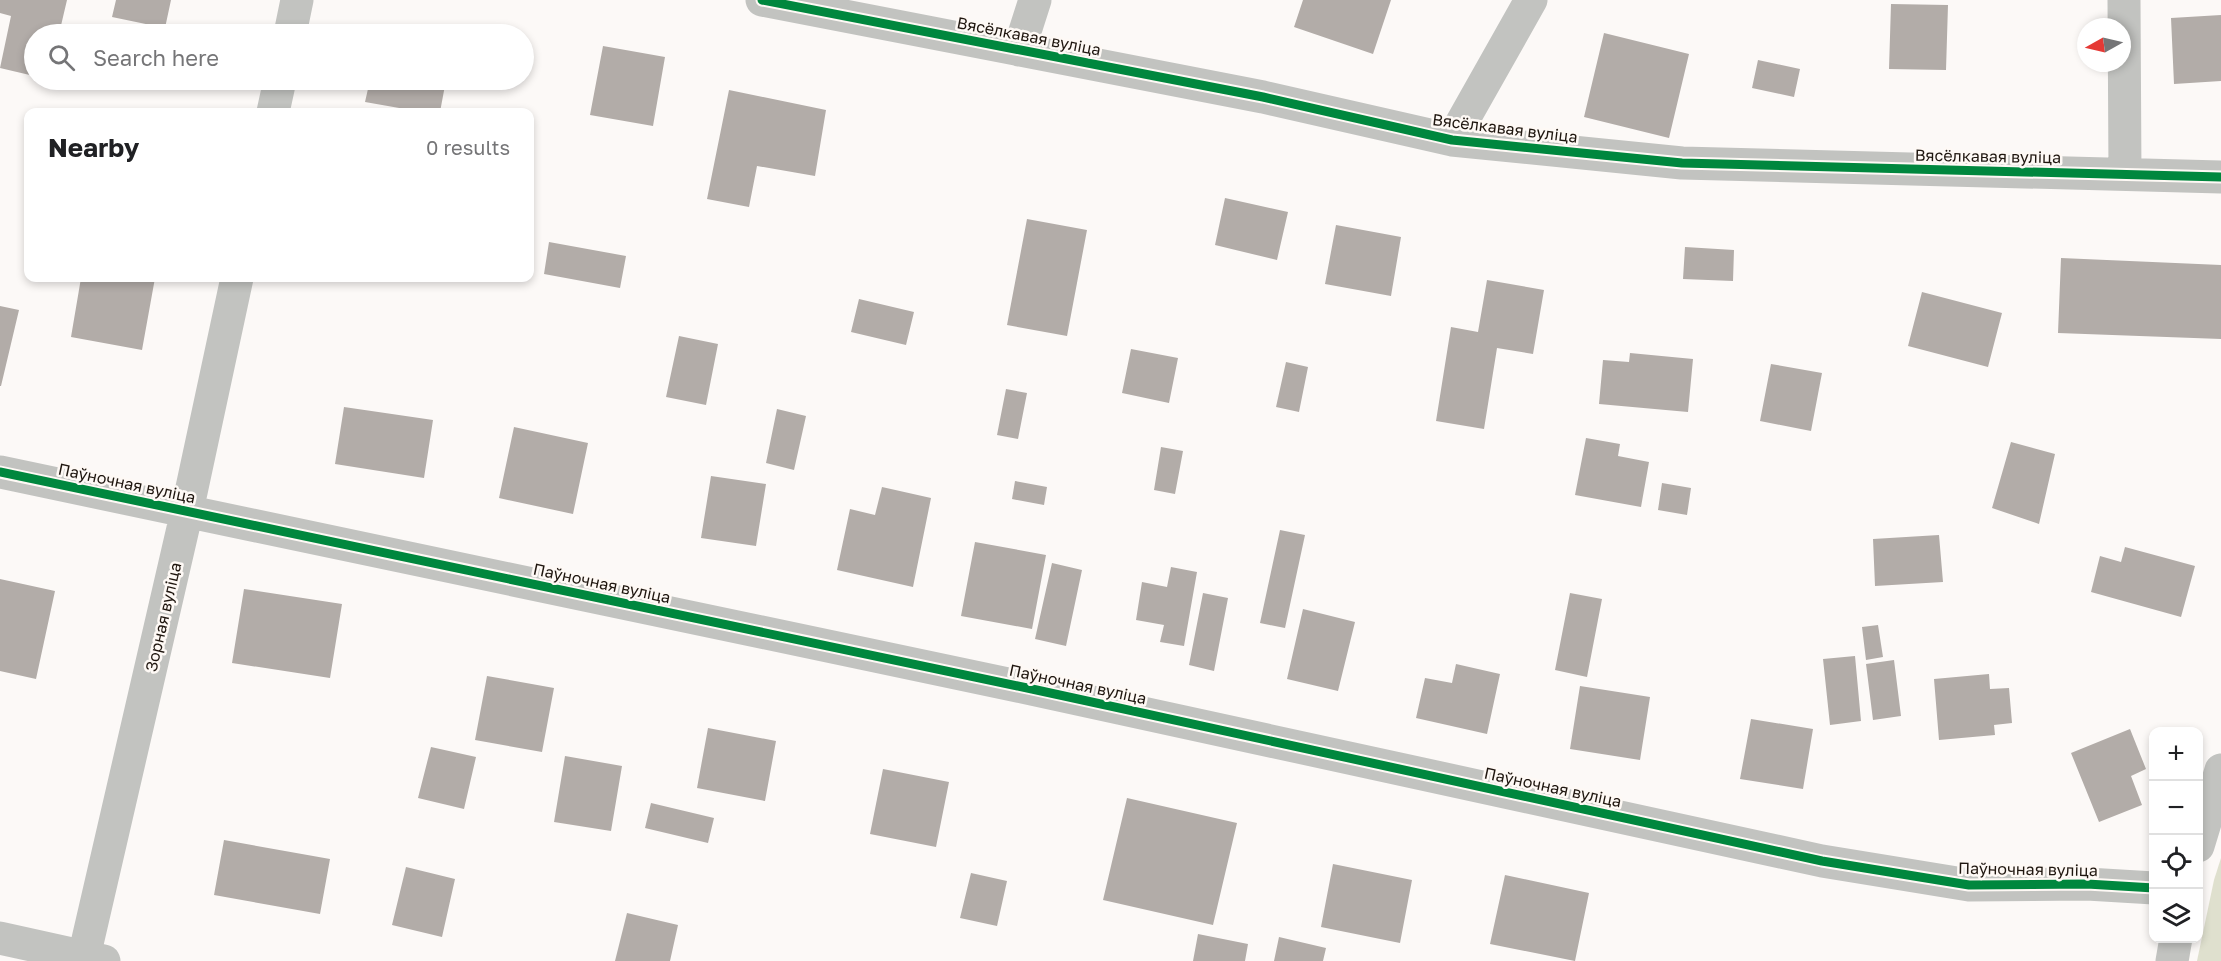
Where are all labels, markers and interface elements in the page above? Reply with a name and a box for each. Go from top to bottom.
street label: Вясёлкавая вуліца [955,12,1103,60]
north arrow [2077,18,2131,72]
search box [24,24,534,90]
icon: search [45,41,78,74]
text: Search here [93,44,219,71]
street label: Вясёлкавая вуліца [1431,109,1579,147]
text: Nearby [48,132,139,163]
text: 0 results [426,135,510,159]
street label: Вясёлкавая вуліца [1915,145,2061,167]
street label: Паўночная вуліца [56,459,198,507]
street label: Паўночная вуліца [531,559,673,607]
street label: Зорная вуліца [141,560,185,674]
street label: Паўночная вуліца [1007,660,1149,708]
map controls [2149,727,2203,943]
button: + [2149,727,2203,781]
street label: Паўночная вуліца [1482,763,1624,811]
button: − [2149,781,2203,835]
button: locate [2149,835,2203,889]
street label: Паўночная вуліца [1958,858,2098,880]
button: layers [2149,889,2203,943]

